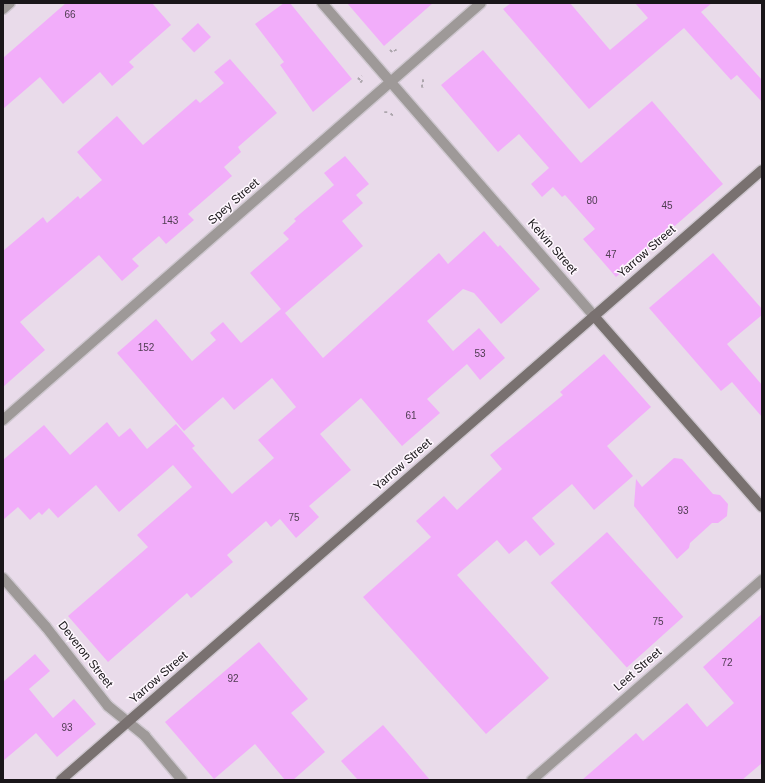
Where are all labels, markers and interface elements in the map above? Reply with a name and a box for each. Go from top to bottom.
house number: 66 [64,9,76,21]
street label: Spey Street [206,176,262,228]
house number: 80 [586,195,598,207]
house number: 45 [661,200,673,212]
house number: 143 [162,215,178,227]
street label: Kelvin Street [524,217,580,277]
street label: Yarrow Street [615,223,679,281]
house number: 47 [605,249,617,261]
house number: 152 [138,342,154,354]
house number: 53 [474,348,486,360]
house number: 61 [405,410,417,422]
street label: Yarrow Street [371,436,435,494]
house number: 93 [677,505,689,517]
house number: 75 [288,512,300,524]
house number: 75 [652,616,664,628]
street label: Deveron Street [54,619,116,691]
street label: Leet Street [611,645,665,695]
street label: Yarrow Street [127,649,191,707]
house number: 72 [721,657,733,669]
house number: 92 [227,673,239,685]
house number: 93 [61,722,73,734]

